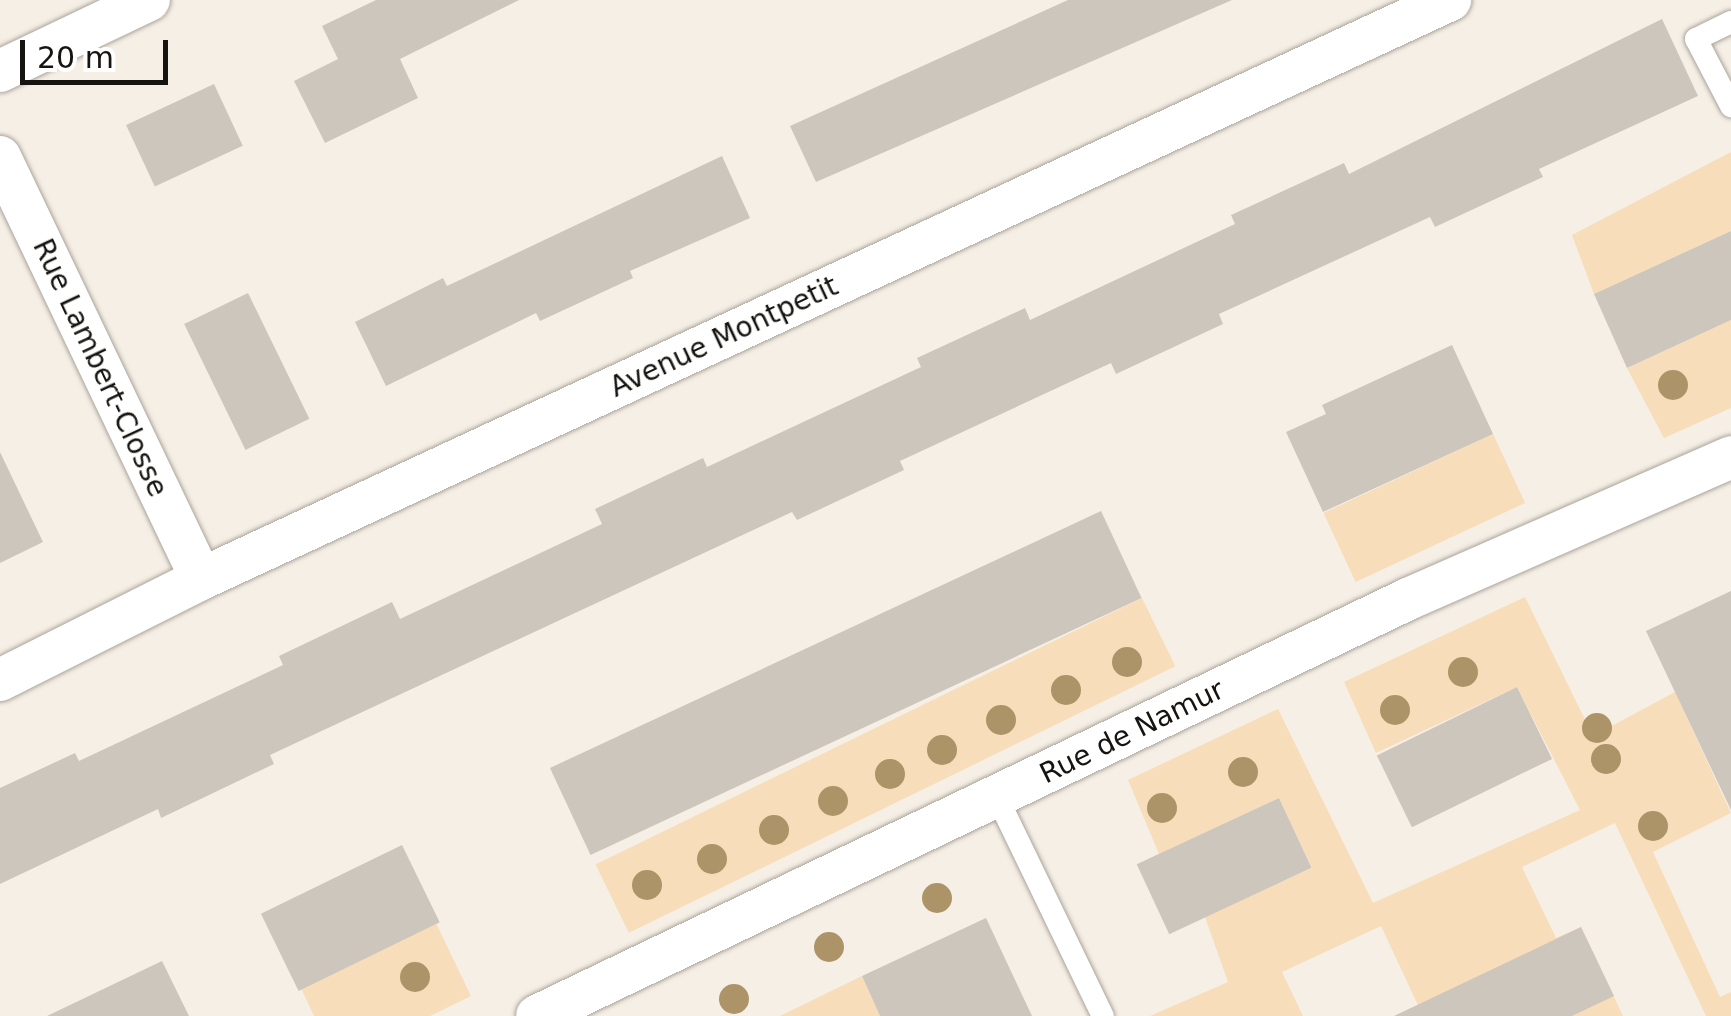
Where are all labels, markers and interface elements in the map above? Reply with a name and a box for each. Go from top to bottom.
scale bar [25,20,172,82]
text: 20 m [37,40,114,75]
street label: Rue Lambert-Closse [25,234,175,502]
street label: Avenue Montpetit [605,269,843,405]
street label: Rue de Namur [1034,673,1230,791]

